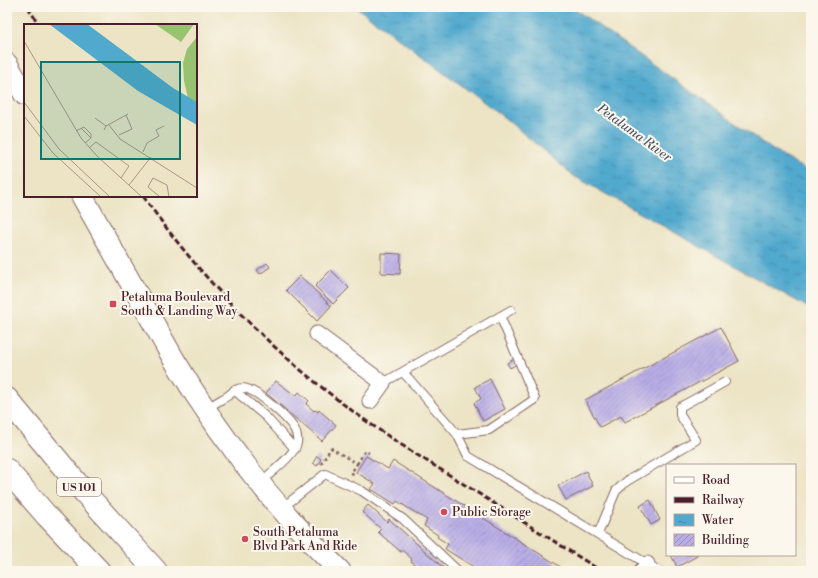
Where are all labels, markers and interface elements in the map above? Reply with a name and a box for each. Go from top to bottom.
inset map [24,24,197,197]
water label: Petaluma River [593,100,675,165]
place label: Petaluma Boulevard South & Landing Way [121,290,237,319]
marker: Petaluma Boulevard South & Landing Way [108,299,118,309]
legend [666,464,796,556]
text: Road [702,473,730,488]
road number: US 101 [57,478,101,496]
text: Railway [702,493,744,508]
place label: Public Storage [452,505,531,520]
marker: Public Storage [439,507,449,517]
text: Water [701,513,734,528]
place label: South Petaluma Blvd Park And Ride [252,525,357,554]
text: Building [701,533,750,548]
marker: South Petaluma Blvd Park And Ride [240,534,250,544]

